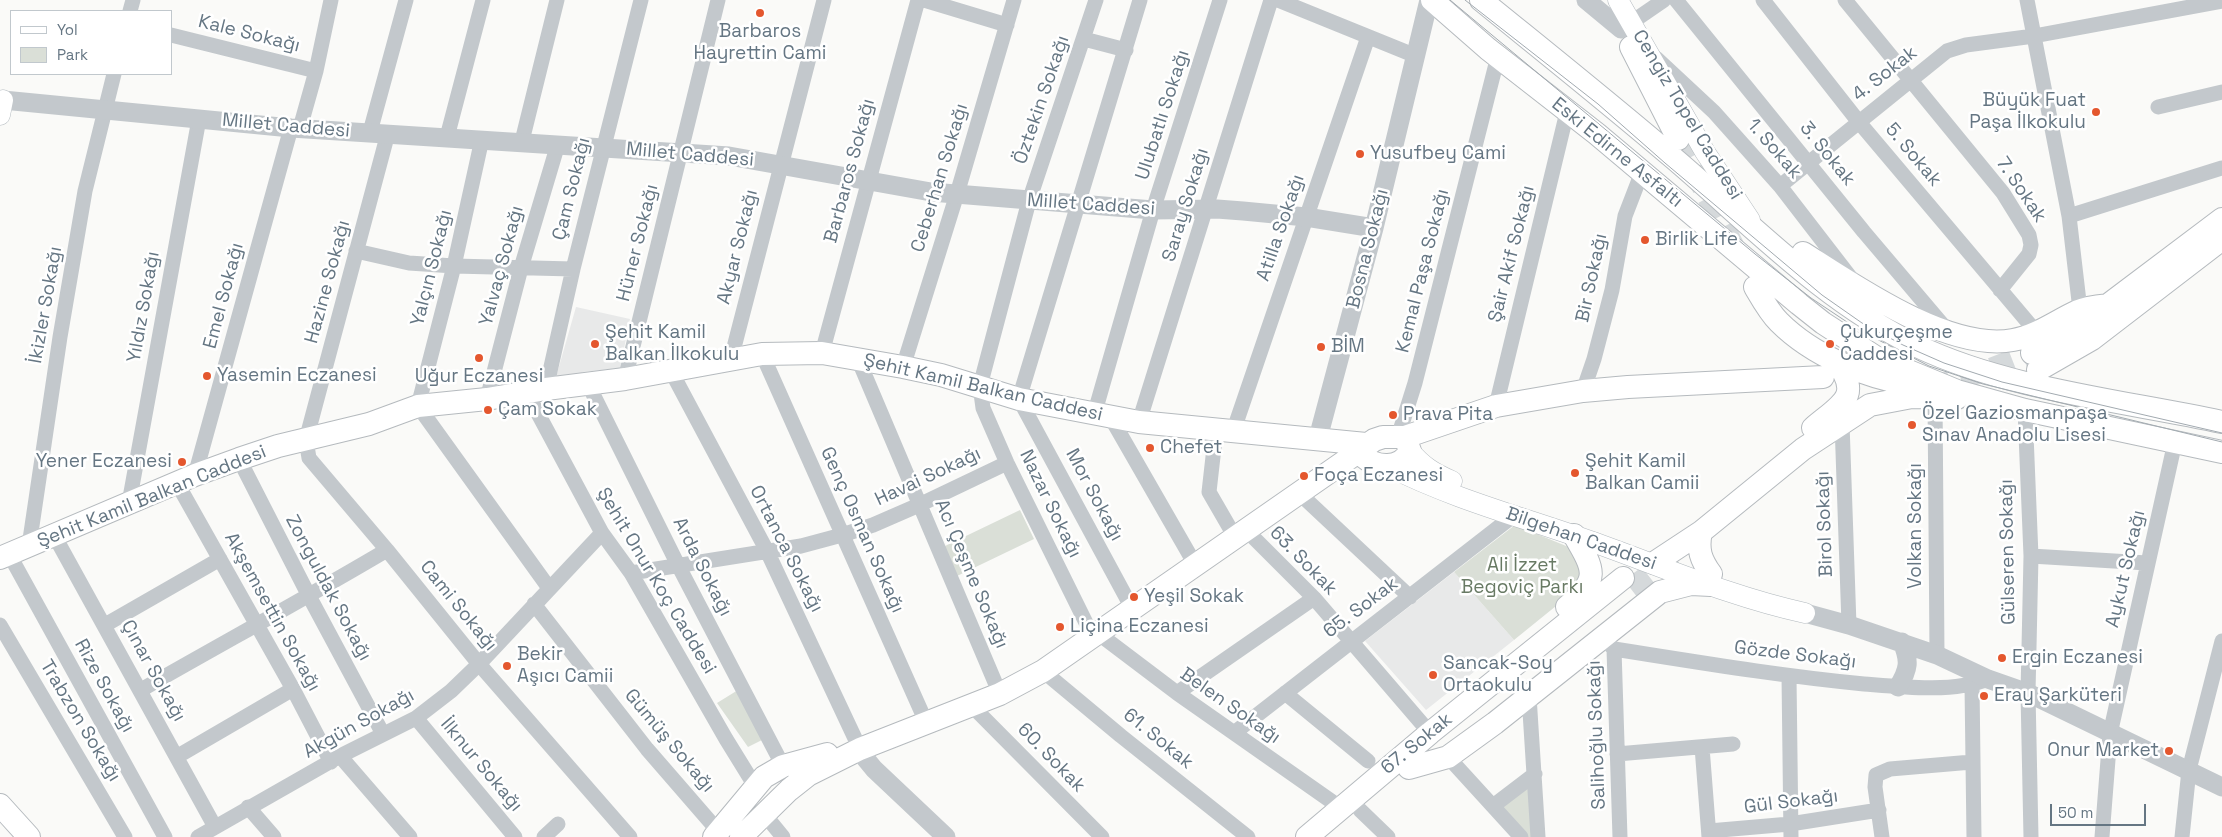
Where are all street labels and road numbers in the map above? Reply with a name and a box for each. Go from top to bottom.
street label: Kale Sokağı [196,10,302,58]
street label: Cengiz Topel Caddesi [1627,26,1747,204]
street label: Öztekin Sokağı [1009,33,1075,167]
street label: 4. Sokak [1848,42,1922,106]
street label: Ulubatlı Sokağı [1131,47,1195,183]
street label: Eski Edirne Asfaltı [1547,93,1687,213]
street label: Barbaros Sokağı [820,96,880,246]
street label: Ceberhan Sokağı [907,101,973,255]
street label: Millet Caddesi [221,109,351,143]
street label: 1. Sokak [1742,114,1806,184]
street label: 3. Sokak [1794,117,1860,191]
street label: 5. Sokak [1880,119,1946,191]
street label: Çam Sokağı [548,135,596,243]
street label: Millet Caddesi [625,138,755,172]
street label: Saray Sokağı [1158,145,1214,265]
street label: 7. Sokak [1991,153,2051,227]
street label: Atilla Sokağı [1252,172,1310,284]
street label: Hüner Sokağı [612,182,664,304]
street label: Şair Akif Sokağı [1484,183,1540,325]
street label: Akyar Sokağı [713,187,763,307]
street label: Bosna Sokağı [1342,187,1394,311]
street label: Kemal Paşa Sokağı [1392,187,1454,355]
street label: Millet Caddesi [1026,189,1156,221]
street label: Yalvaç Sokağı [475,203,529,329]
street label: Yalçın Sokağı [407,207,457,329]
street label: Hazine Sokağı [301,218,355,346]
street label: Bir Sokağı [1571,232,1613,324]
street label: Emel Sokağı [199,241,249,351]
street label: İkizler Sokağı [25,245,67,365]
street label: Yıldız Sokağı [123,250,165,364]
street label: Şehit Kamil Balkan Caddesi [861,349,1105,427]
street label: Şehit Kamil Balkan Caddesi [34,441,270,553]
street label: Havai Sokağı [871,443,985,511]
street label: Genç Osman Sokağı [815,444,909,616]
street label: Mor Sokağı [1060,445,1128,545]
street label: Nazar Sokağı [1014,446,1086,562]
street label: Volkan Sokağı [1905,463,1927,589]
street label: Birol Sokağı [1812,471,1838,577]
street label: Gülseren Sokağı [1995,479,2021,625]
street label: Ortanca Sokağı [744,482,828,616]
street label: Şehit Onur Koç Caddesi [591,484,721,678]
street label: Acı Çeşme Sokağı [929,496,1013,652]
street label: Bilgehan Caddesi [1503,503,1659,575]
street label: Aykut Sokağı [2101,508,2151,630]
street label: Zonguldak Sokağı [280,511,376,665]
street label: Arda Sokağı [667,514,737,620]
street label: 63. Sokak [1264,522,1342,600]
street label: Akşemsettin Sokağı [219,529,325,695]
street label: Cami Sokağı [415,556,501,656]
street label: 65. Sokak [1319,573,1403,643]
street label: Çınar Sokağı [116,616,190,726]
street label: Rize Sokağı [69,635,139,737]
street label: Gözde Sokağı [1733,636,1857,674]
street label: Trabzon Sokağı [35,656,125,786]
street label: Salihoğlu Sokağı [1583,660,1611,810]
street label: Belen Sokağı [1175,663,1285,749]
street label: Akgün Sokağı [300,684,418,764]
street label: Gümüş Sokağı [619,685,719,797]
street label: 61. Sokak [1118,704,1198,774]
street label: 67. Sokak [1377,708,1457,780]
street label: İlknur Sokağı [435,713,527,817]
street label: 60. Sokak [1012,719,1090,797]
street label: Gül Sokağı [1743,785,1839,819]

